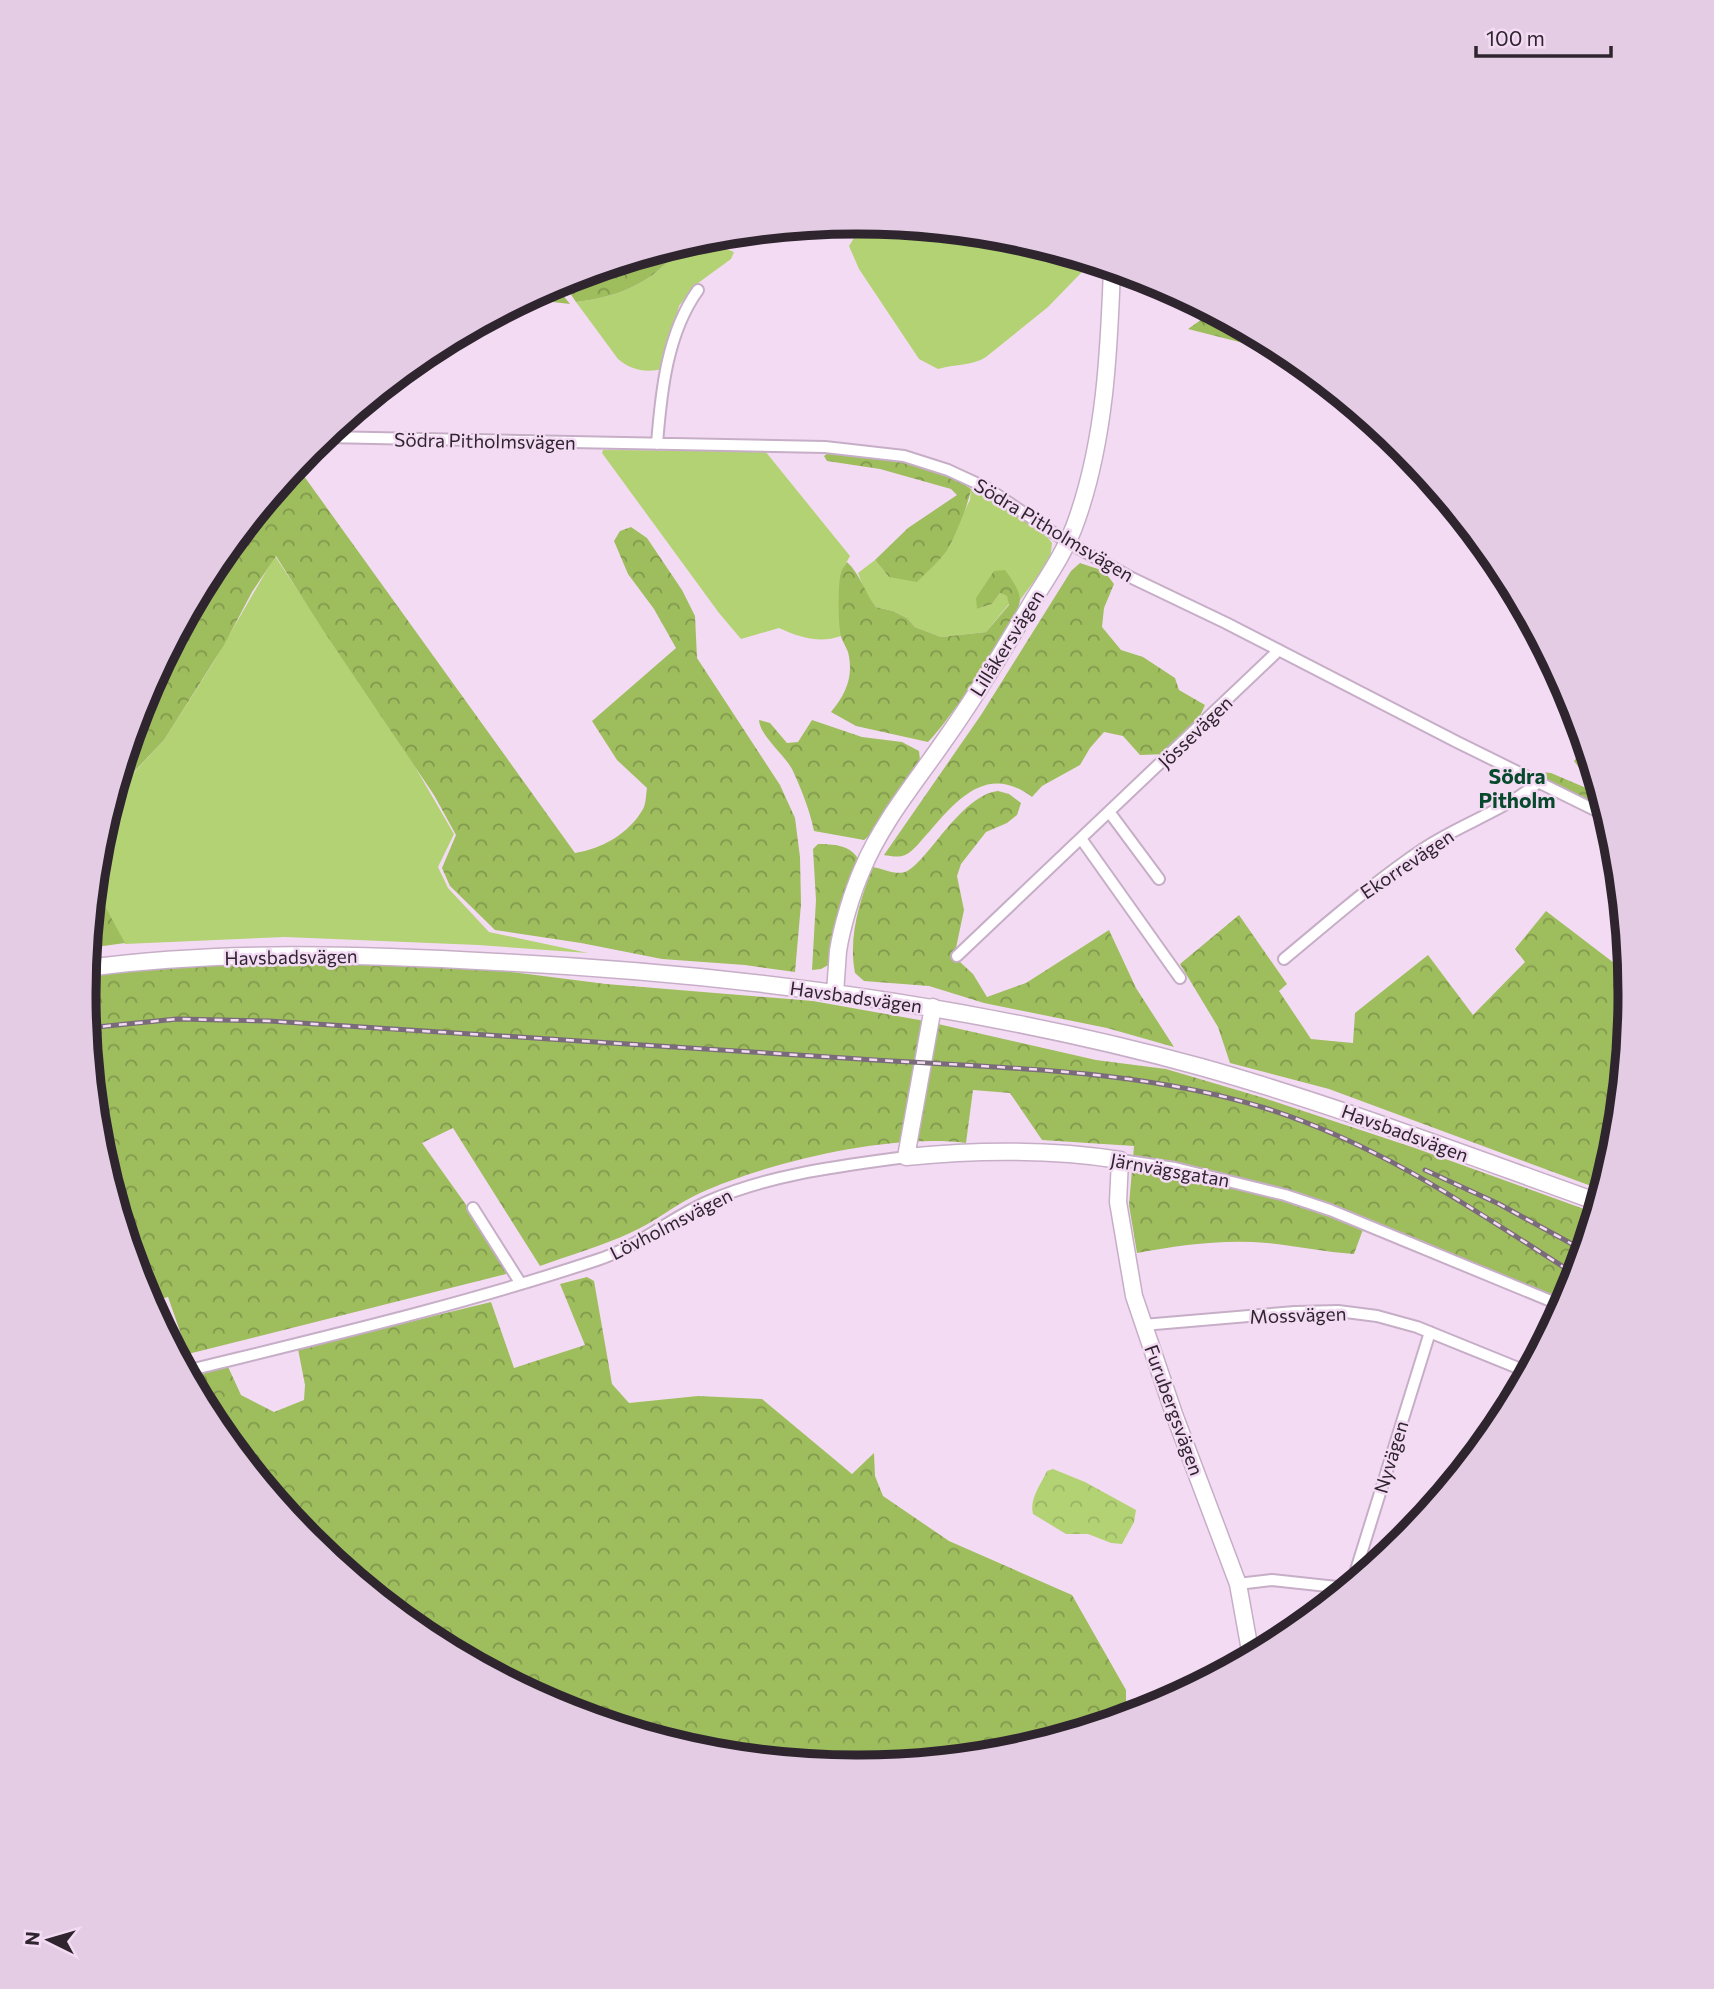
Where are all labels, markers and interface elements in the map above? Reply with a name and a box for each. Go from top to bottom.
scale bar [1476,14,1611,58]
text: 100 m [1486,25,1545,50]
street label: Södra Pitholmsvägen [394,427,576,454]
street label: Södra Pitholmsvägen [971,473,1138,586]
street label: Lillåkersvägen [965,585,1048,700]
street label: Jössevägen [1153,691,1237,773]
district label: Södra Pitholm [1478,763,1556,812]
street label: Ekorrevägen [1356,824,1458,903]
street label: Havsbadsvägen [224,944,358,969]
street label: Havsbadsvägen [788,976,924,1017]
street label: Havsbadsvägen [1339,1099,1472,1166]
street label: Järnvägsgatan [1109,1148,1232,1191]
street label: Lövholmsvägen [606,1183,736,1264]
street label: Mossvägen [1249,1301,1347,1328]
street label: Furubergsvägen [1140,1341,1209,1478]
street label: Nyvägen [1369,1418,1412,1496]
north arrow [14,1905,84,1975]
text: N [19,1930,44,1947]

